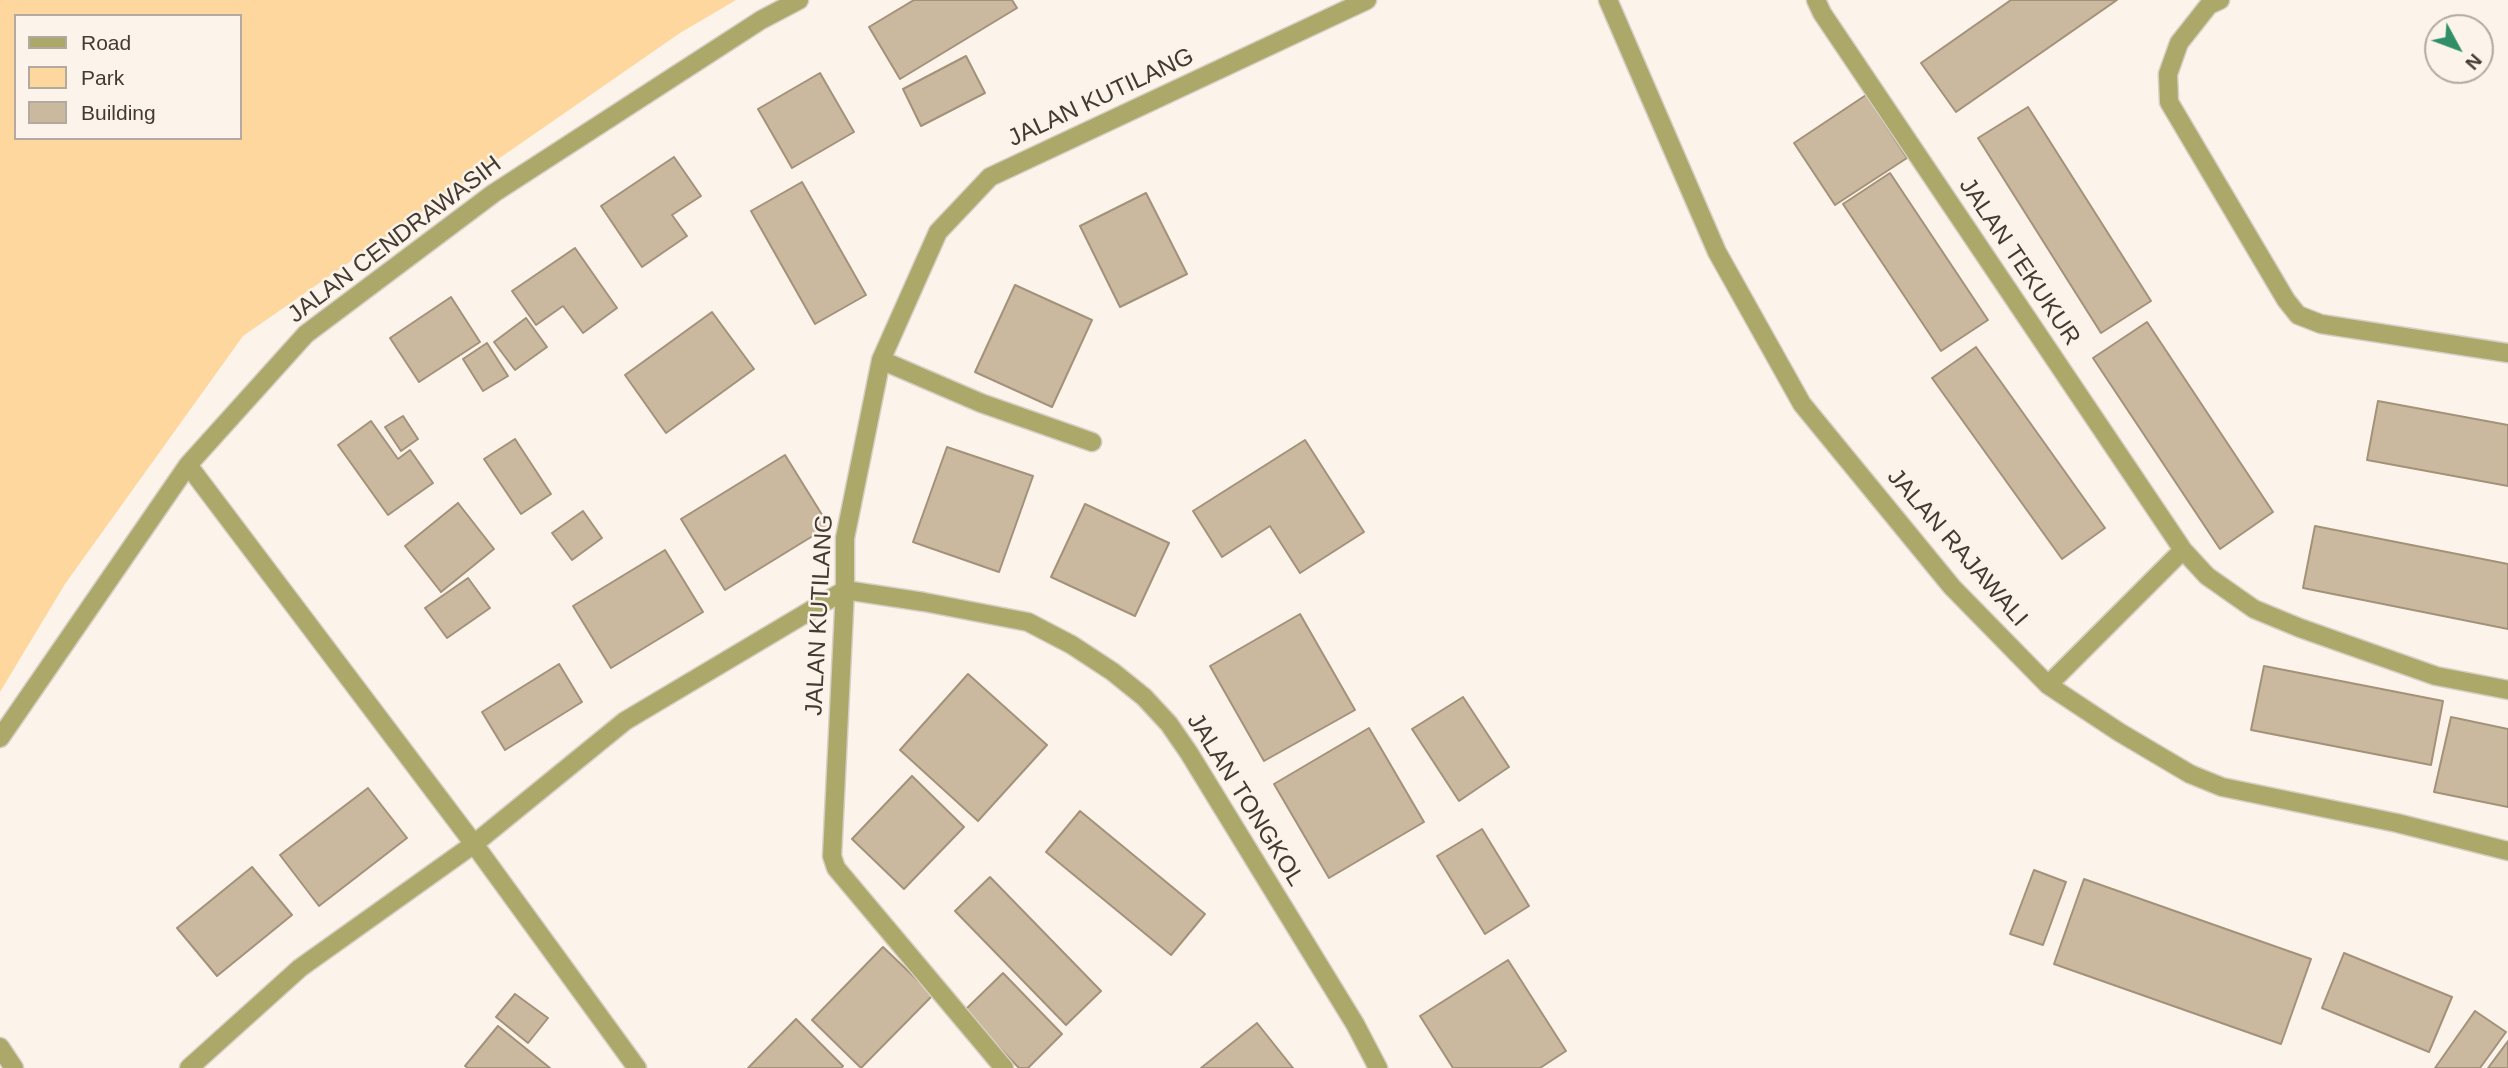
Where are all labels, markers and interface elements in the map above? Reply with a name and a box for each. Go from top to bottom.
legend [14,14,242,140]
north arrow [2424,14,2494,84]
text: Road [81,31,131,54]
street label: JALAN KUTILANG [1004,42,1198,154]
text: N [2461,50,2486,74]
text: Park [81,66,124,89]
text: Building [81,101,156,124]
street label: JALAN CENDRAWASIH [283,150,507,330]
street label: JALAN TEKUKUR [1952,173,2086,351]
street label: JALAN RAJAWALI [1881,463,2033,633]
street label: JALAN KUTILANG [800,514,840,716]
street label: JALAN TONGKOL [1180,708,1310,892]

